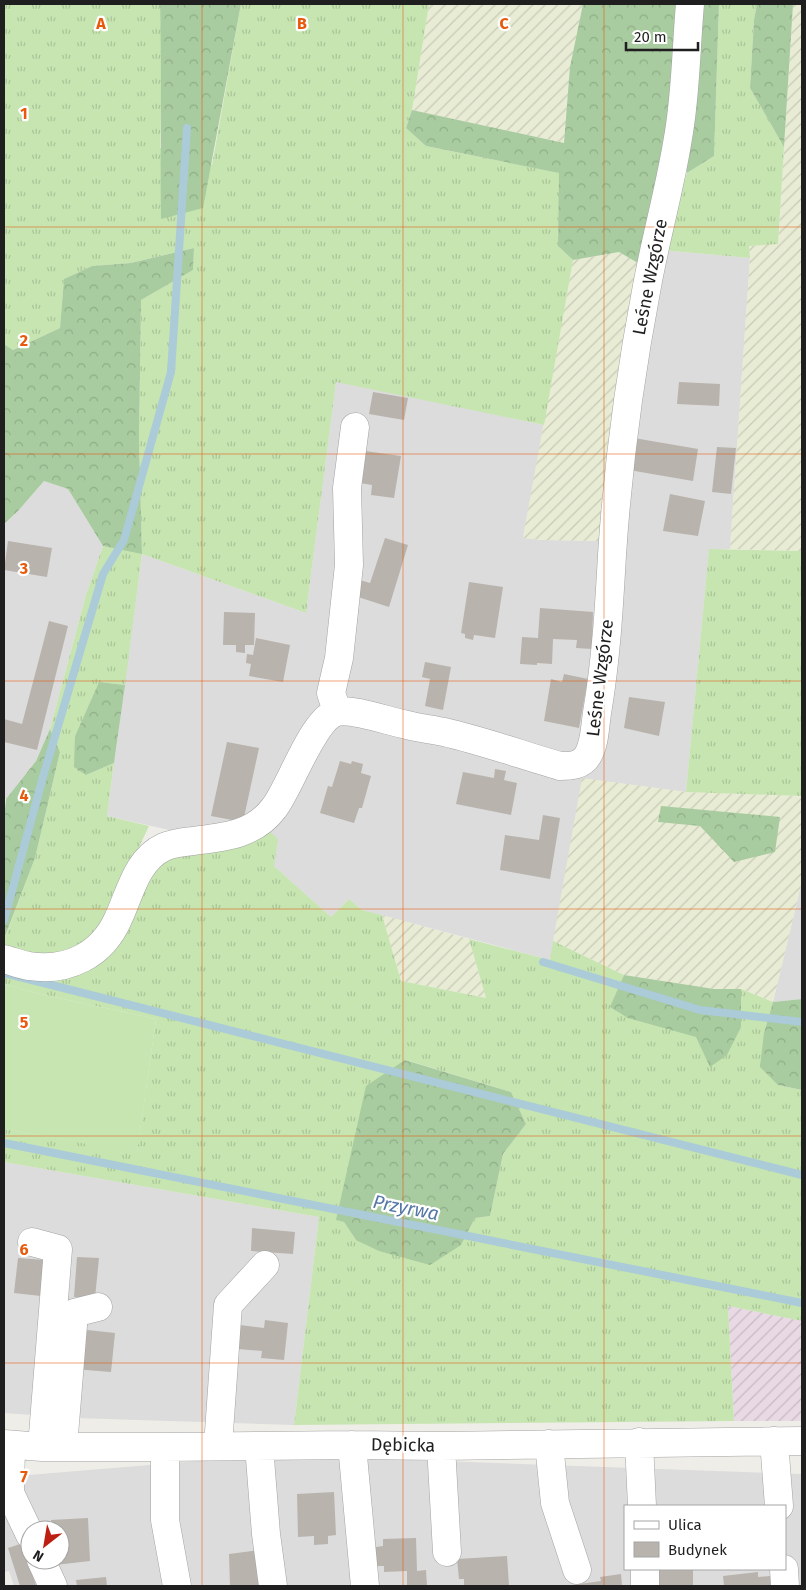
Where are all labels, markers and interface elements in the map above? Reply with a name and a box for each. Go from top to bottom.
text: A [95,14,106,33]
text: B [297,14,307,33]
text: C [499,14,509,33]
scale bar [626,20,698,52]
text: 20 m [634,28,667,46]
text: 1 [20,104,28,123]
street label: Leśne Wzgórze [628,217,672,337]
text: 2 [20,331,28,350]
text: 3 [19,559,28,578]
street label: Leśne Wzgórze [582,618,618,738]
text: 4 [19,786,29,805]
text: 5 [20,1013,29,1032]
water label: Przyrwa [371,1190,441,1225]
text: 6 [19,1240,29,1259]
street label: Dębicka [371,1433,435,1457]
text: 7 [20,1467,28,1486]
legend [624,1505,786,1570]
text: Ulica [668,1516,702,1534]
north arrow [20,1520,70,1570]
text: Budynek [668,1541,727,1559]
text: N [30,1546,47,1565]

